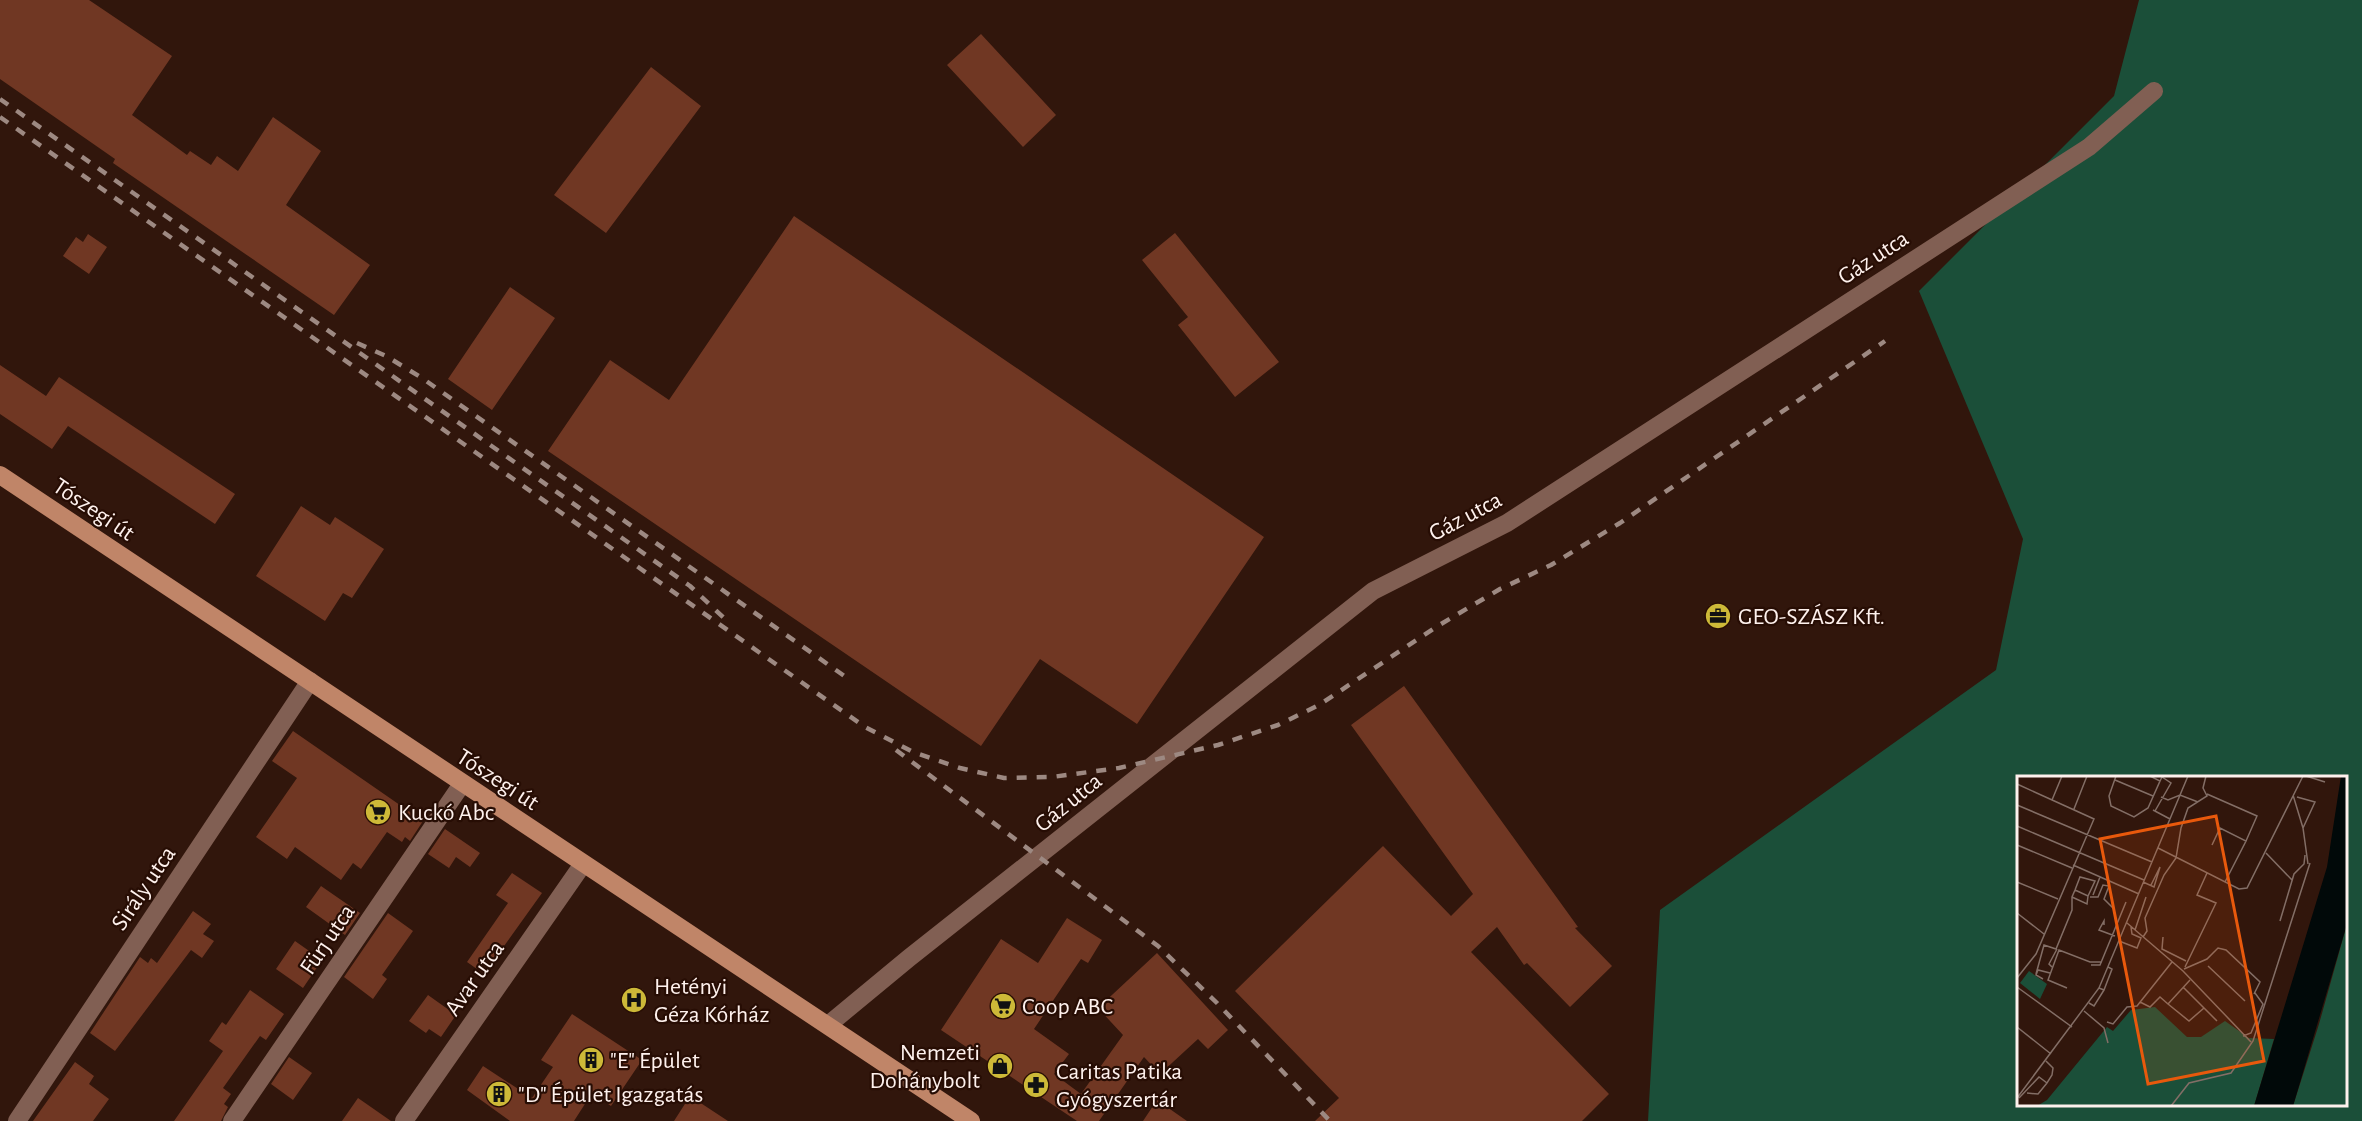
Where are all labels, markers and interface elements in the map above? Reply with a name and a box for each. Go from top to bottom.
street label: Gáz utca [1834,226,1913,289]
street label: Tószegi út [48,474,139,546]
street label: Gáz utca [1425,488,1506,546]
office icon: GEO-SZÁSZ Kft. [1703,601,1733,631]
place label: GEO-SZÁSZ Kft. [1738,603,1885,629]
street label: Tószegi út [452,745,543,815]
street label: Gáz utca [1030,769,1107,837]
inset map [2017,776,2347,1106]
supermarket icon: Kuckó Abc [363,797,393,827]
place label: Kuckó Abc [398,801,494,825]
street label: Sirály utca [107,842,180,935]
street label: Fürj utca [296,900,360,979]
street label: Avar utca [440,937,509,1020]
place label: Hetényi Géza Kórház [654,975,769,1027]
hospital icon: Hetényi Géza Kórház [619,985,649,1015]
supermarket icon: Coop ABC [988,991,1018,1021]
place label: Coop ABC [1022,995,1113,1019]
place label: Nemzeti Dohánybolt [870,1041,980,1093]
building icon: "E" Épület [576,1045,606,1075]
place label: "E" Épület [610,1047,700,1073]
shop icon: Nemzeti Dohánybolt [985,1051,1015,1081]
place label: Caritas Patika Gyógyszertár [1056,1060,1182,1112]
pharmacy icon: Caritas Patika Gyógyszertár [1021,1070,1051,1100]
building icon: "D" Épület Igazgatás [484,1079,514,1109]
place label: "D" Épület Igazgatás [518,1081,703,1107]

